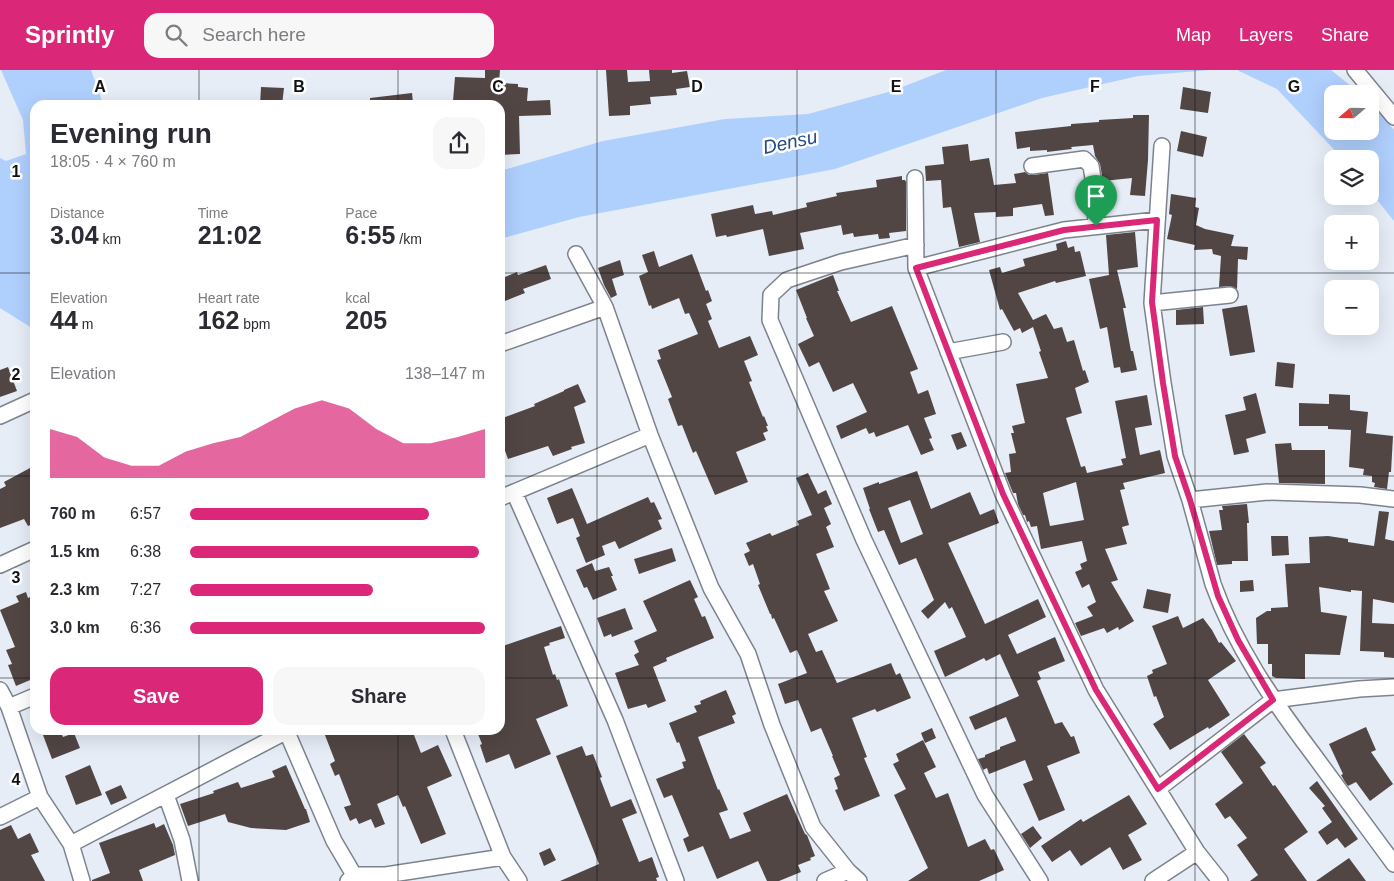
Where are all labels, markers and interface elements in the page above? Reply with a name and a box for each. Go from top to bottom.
search box [144,13,494,58]
text: Sprintly [25,21,114,48]
icon: search [162,21,190,49]
text: Search here [202,24,306,45]
text: Map [1176,25,1211,45]
text: Layers [1239,25,1293,45]
text: Share [1321,25,1369,45]
text: A [94,78,106,95]
text: B [293,78,305,95]
text: C [492,78,504,95]
text: D [691,78,703,95]
text: E [891,78,902,95]
text: F [1090,78,1100,95]
text: G [1288,78,1300,95]
north arrow [1324,85,1379,140]
map controls [1324,85,1379,335]
button: share [433,117,485,169]
text: Evening run [50,118,212,149]
water label: Densu [761,126,819,158]
button: layers [1324,150,1379,205]
text: 18:05 · 4 × 760 m [50,153,176,170]
text: 1 [12,163,21,180]
pin [1075,175,1117,226]
icon: arrive [1082,182,1110,210]
text: Distance [50,205,104,221]
text: Time [198,205,228,221]
text: Pace [345,205,377,221]
button: + [1324,215,1379,270]
text: 3.04 [50,221,99,249]
text: 21:02 [198,221,262,249]
text: 6:55 [345,221,395,249]
text: km [99,231,121,247]
text: /km [395,231,422,247]
button: − [1324,280,1379,335]
text: Elevation [50,290,108,306]
text: Heart rate [198,290,260,306]
text: kcal [345,290,370,306]
text: 44 [50,306,78,334]
text: 162 [198,306,239,334]
text: 205 [345,306,387,334]
text: m [78,316,93,332]
text: bpm [239,316,271,332]
text: Elevation [50,365,116,382]
text: 138–147 m [405,365,485,382]
text: 2 [12,366,21,383]
text: 760 m [50,505,95,522]
text: 6:57 [130,505,161,522]
text: 1.5 km [50,543,100,560]
text: 6:38 [130,543,161,560]
text: 3 [12,569,21,586]
text: 2.3 km [50,581,100,598]
text: 7:27 [130,581,161,598]
text: 3.0 km [50,619,100,636]
text: 6:36 [130,619,161,636]
button: Save [50,667,263,725]
button: Share [273,667,485,725]
text: 4 [12,771,21,788]

